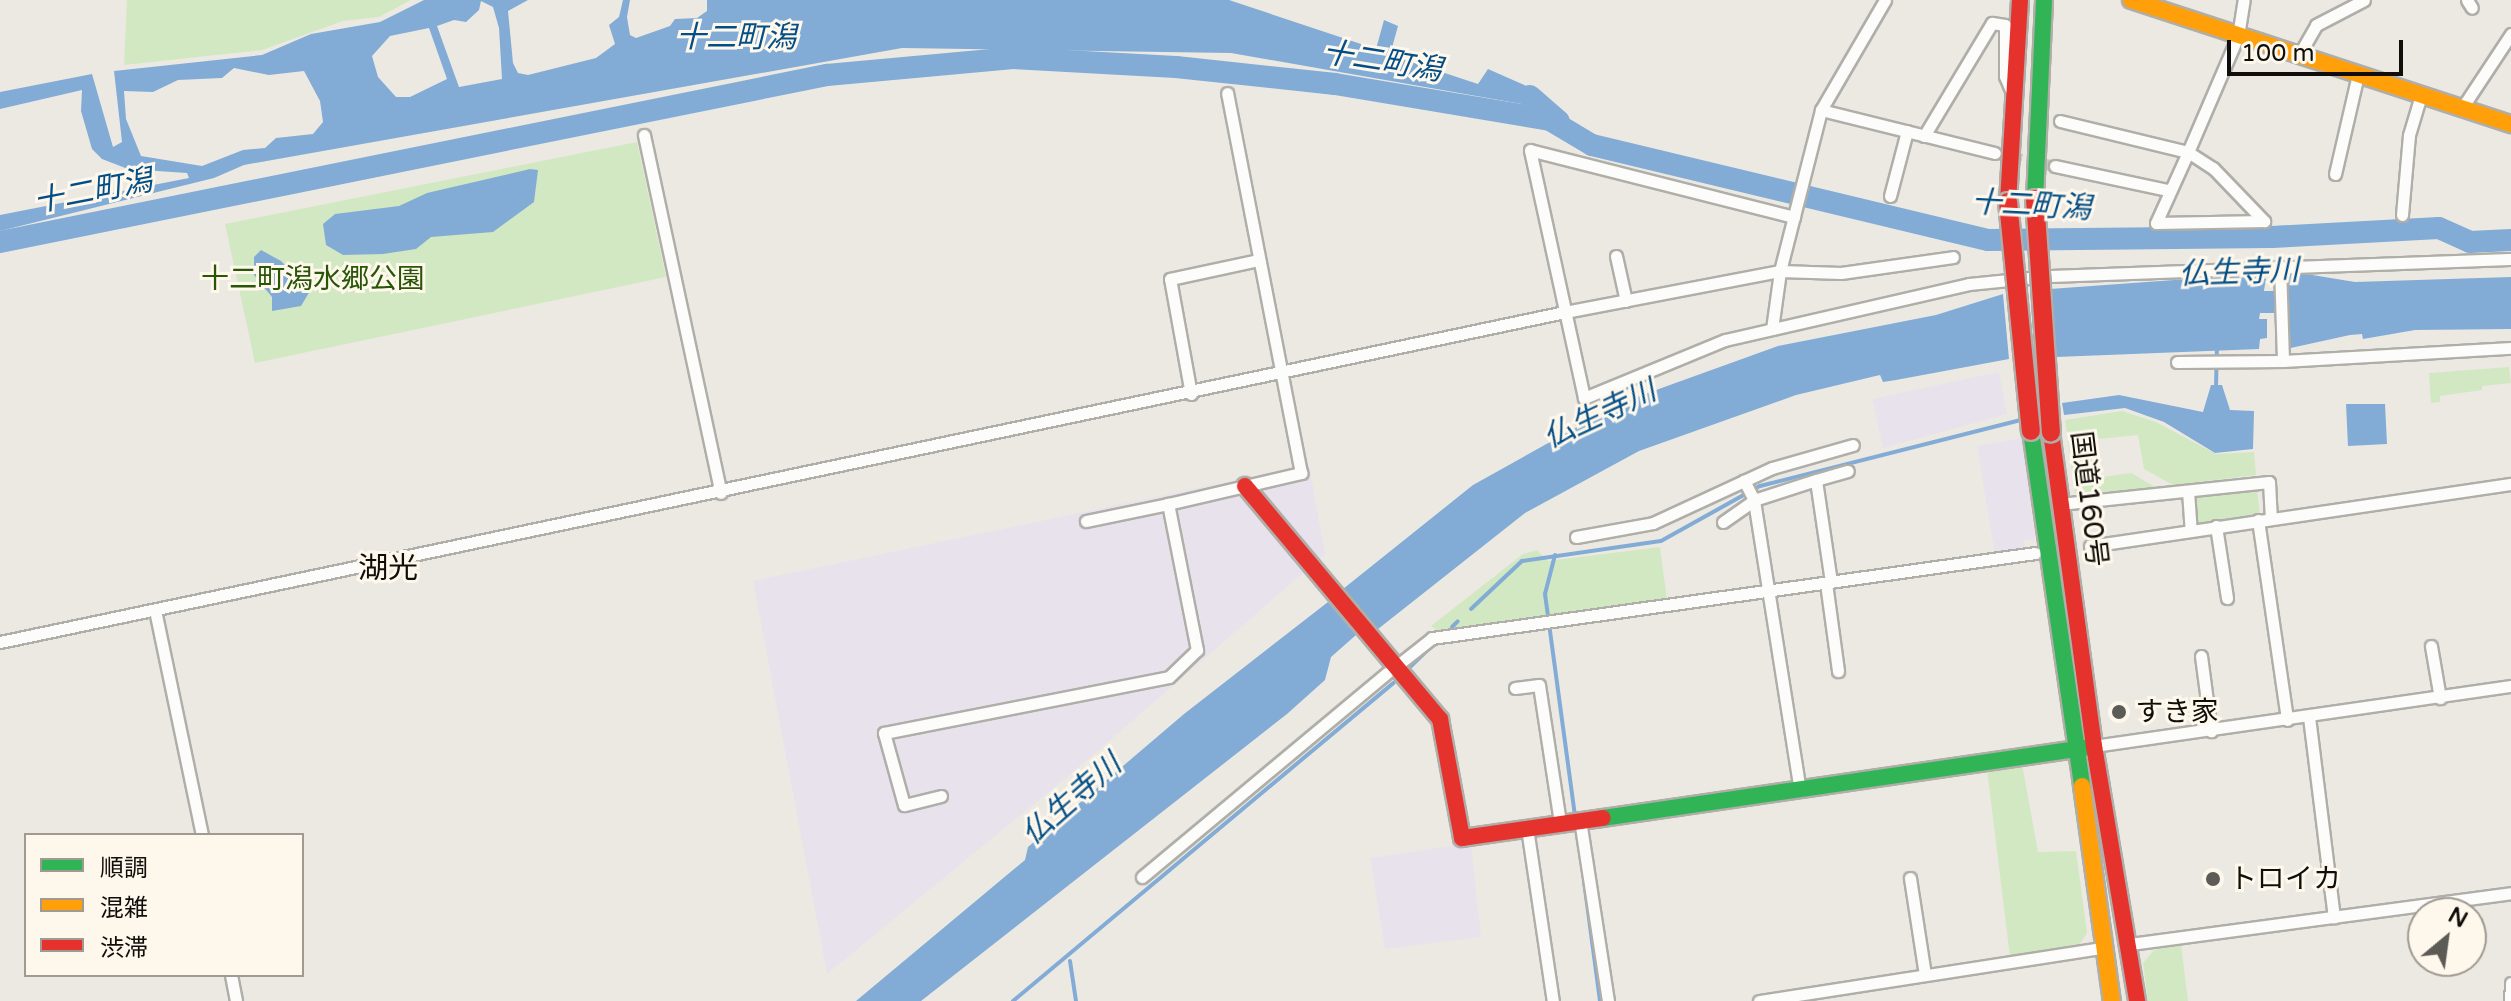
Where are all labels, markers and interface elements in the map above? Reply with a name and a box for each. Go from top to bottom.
water label: 十二町潟 [676,20,796,56]
scale bar [2231,24,2407,74]
water label: 十二町潟 [1320,35,1444,89]
text: 100 m [2241,39,2315,68]
water label: 十二町潟 [31,163,155,221]
water label: 十二町潟 [1970,185,2092,227]
water label: 仏生寺川 [2178,253,2300,293]
park label: 十二町潟水郷公園 [201,262,425,296]
water label: 仏生寺川 [1538,373,1662,457]
street label: 国道160号 [2064,429,2114,569]
district label: 湖光 [358,551,418,587]
place label: すき家 [2135,695,2219,729]
marker: すき家 [2110,703,2128,721]
water label: 仏生寺川 [1015,747,1129,853]
legend [24,833,304,977]
text: 順調 [100,854,148,883]
place label: トロイカ [2229,862,2341,896]
marker: トロイカ [2204,870,2222,888]
text: 混雑 [100,894,148,923]
north arrow [2407,897,2487,977]
text: N [2444,902,2472,933]
text: 渋滞 [100,934,148,963]

